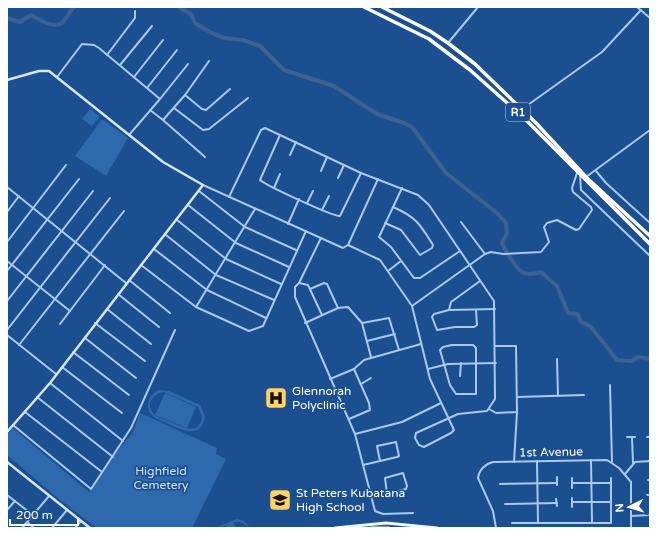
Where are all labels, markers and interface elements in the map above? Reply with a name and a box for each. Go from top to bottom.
road number: R1 [506,103,530,121]
place label: Glennorah Polyclinic [292,384,351,412]
hospital icon: Glennorah Polyclinic [263,385,289,411]
street label: 1st Avenue [519,444,583,460]
park label: Highfield Cemetery [133,464,189,492]
place label: St Peters Kubatana High School [296,486,405,514]
school or university icon: St Peters Kubatana High School [267,487,293,513]
north arrow [609,487,649,527]
scale bar [10,501,78,527]
text: N [613,503,626,513]
text: 200 m [16,508,53,522]

